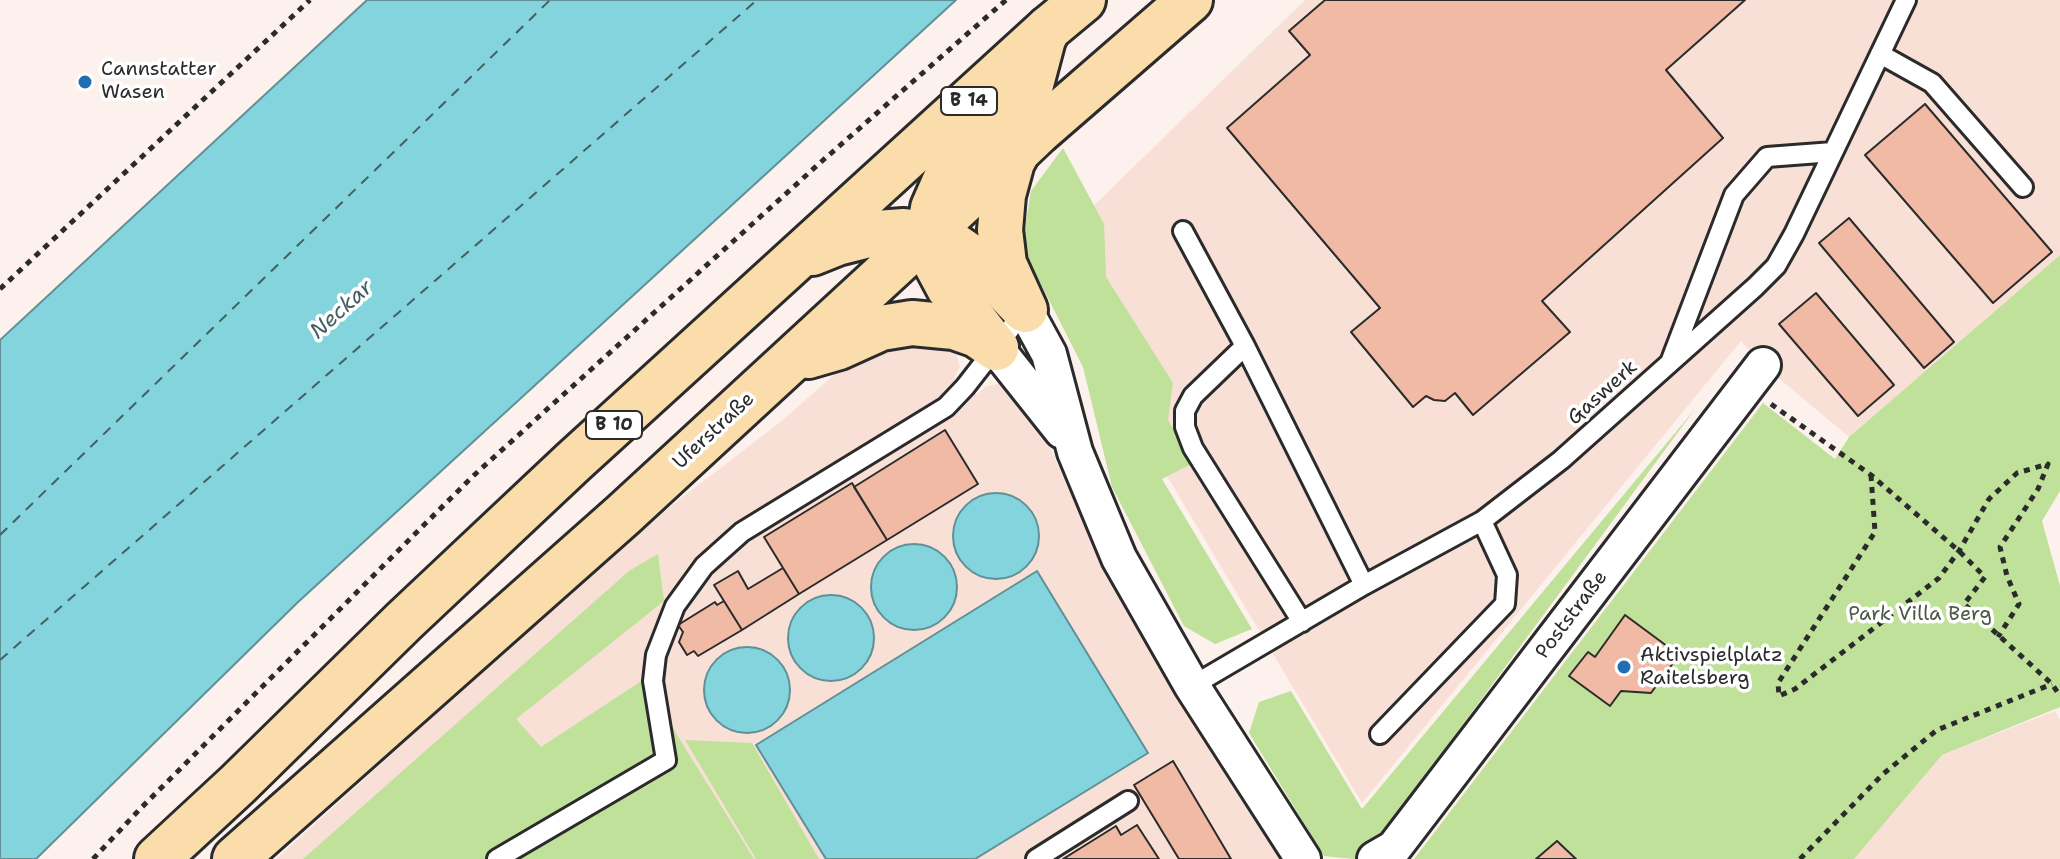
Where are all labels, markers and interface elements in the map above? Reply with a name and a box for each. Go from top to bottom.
place label: Cannstatter Wasen [101,58,217,105]
marker: Cannstatter Wasen [76,73,94,91]
road number: B 14 [941,87,997,115]
water label: Neckar [305,275,379,345]
street label: Gaswerk [1563,356,1643,430]
street label: Uferstraße [668,387,760,475]
road number: B 10 [586,411,642,439]
street label: Poststraße [1531,566,1613,664]
park label: Park Villa Berg [1848,603,1992,627]
place label: Aktivspielplatz Raitelsberg [1640,644,1783,691]
marker: Aktivspielplatz Raitelsberg [1615,658,1633,676]

